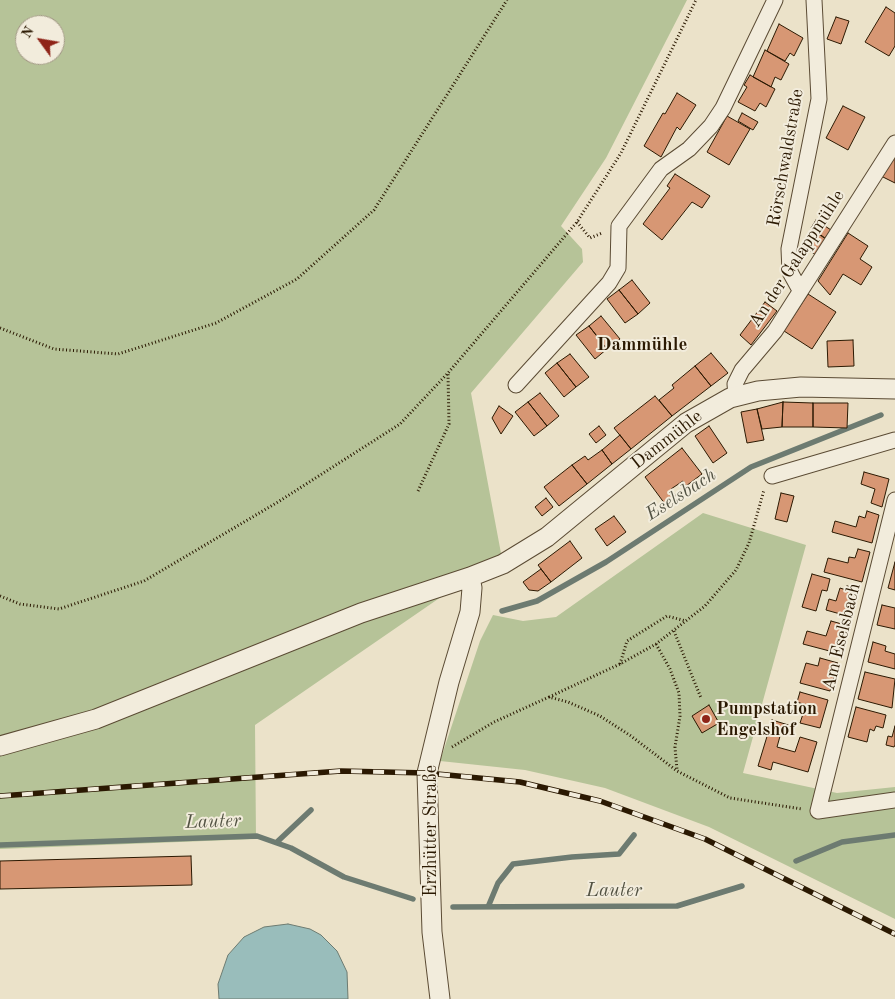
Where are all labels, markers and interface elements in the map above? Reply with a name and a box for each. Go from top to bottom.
north arrow [15,15,65,65]
text: N [19,24,37,41]
street label: Rörschwaldstraße [763,88,809,228]
street label: An der Galappmühle [744,186,850,332]
district label: Dammühle [597,334,687,356]
street label: Dammühle [627,406,707,474]
water label: Eselsbach [641,464,721,526]
street label: Am Eselsbach [818,581,866,693]
place label: Pumpstation Engelshof [716,698,817,741]
marker: Pumpstation Engelshof [700,713,712,725]
street label: Erzhütter Straße [420,765,442,897]
water label: Lauter [185,810,241,834]
water label: Lauter [586,880,642,902]

